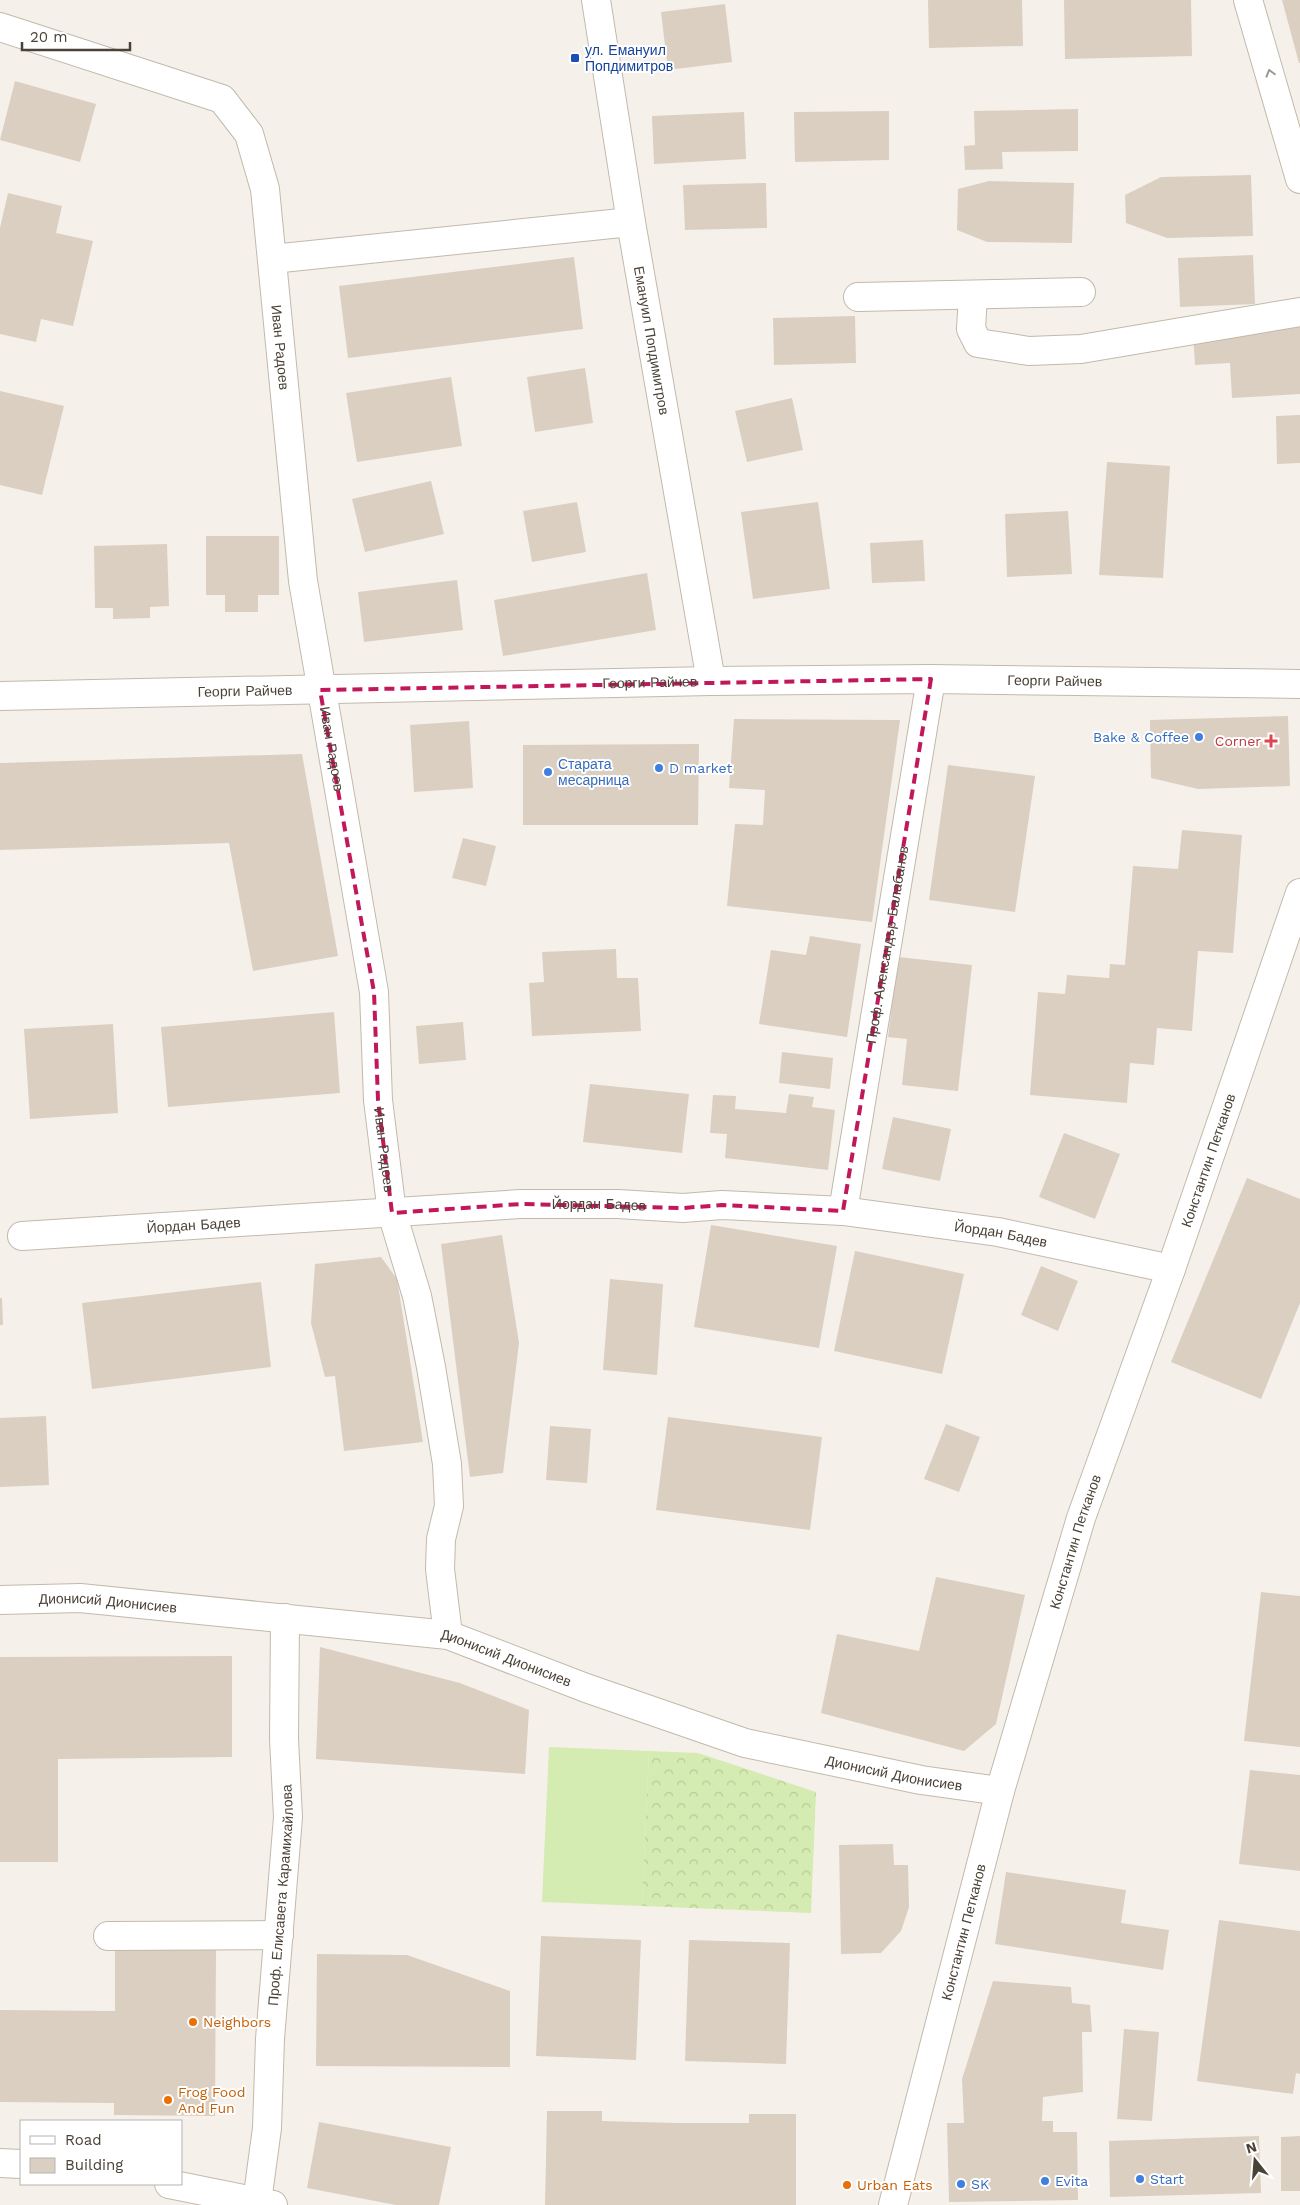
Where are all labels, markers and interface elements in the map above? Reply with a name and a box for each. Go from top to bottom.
scale bar [22,20,130,52]
text: 20 m [30,28,68,46]
place label: ул. Емануил Попдимитров [585,42,673,74]
marker: ул. Емануил Попдимитров [569,52,581,64]
one-way arrow [1265,69,1275,77]
street label: Емануил Попдимитров [631,265,672,416]
street label: Иван Радоев [268,304,292,391]
street label: Георги Райчев [1007,672,1102,689]
street label: Георги Райчев [602,673,697,691]
street label: Георги Райчев [197,682,293,700]
street label: Иван Радоев [317,705,347,792]
place label: Bake & Coffee [1093,729,1189,745]
marker: Bake & Coffee [1193,731,1205,743]
place label: Corner [1215,733,1261,749]
marker: Corner [1265,735,1277,747]
place label: Старата месарница [558,756,630,788]
place label: D market [669,760,732,776]
marker: D market [653,762,665,774]
marker: Старата месарница [542,766,554,778]
street label: Проф. Александър Балабанов [863,844,911,1045]
street label: Константин Петканов [1178,1091,1239,1229]
street label: Иван Радоев [371,1106,397,1193]
street label: Йордан Бадев [552,1195,647,1214]
street label: Йордан Бадев [146,1214,241,1236]
street label: Йордан Бадев [953,1217,1049,1250]
street label: Константин Петканов [1046,1472,1104,1611]
street label: Дионисий Дионисиев [38,1590,178,1616]
street label: Дионисий Дионисиев [440,1626,574,1690]
street label: Дионисий Дионисиев [824,1752,963,1794]
street label: Проф. Елисавета Карамихайлова [265,1784,296,2006]
street label: Константин Петканов [938,1862,989,2002]
place label: Neighbors [203,2014,271,2030]
marker: Neighbors [187,2016,199,2028]
place label: Frog Food And Fun [178,2084,245,2116]
marker: Frog Food And Fun [162,2094,174,2106]
legend [20,2120,182,2185]
text: Road [65,2131,102,2149]
north arrow [1230,2135,1280,2185]
text: N [1244,2138,1258,2157]
text: Building [65,2156,123,2174]
place label: Start [1150,2171,1184,2187]
place label: Evita [1055,2173,1088,2189]
marker: Start [1134,2173,1146,2185]
marker: Evita [1039,2175,1051,2187]
place label: SK [971,2176,989,2192]
place label: Urban Eats [857,2177,933,2193]
marker: SK [955,2178,967,2190]
marker: Urban Eats [841,2179,853,2191]

